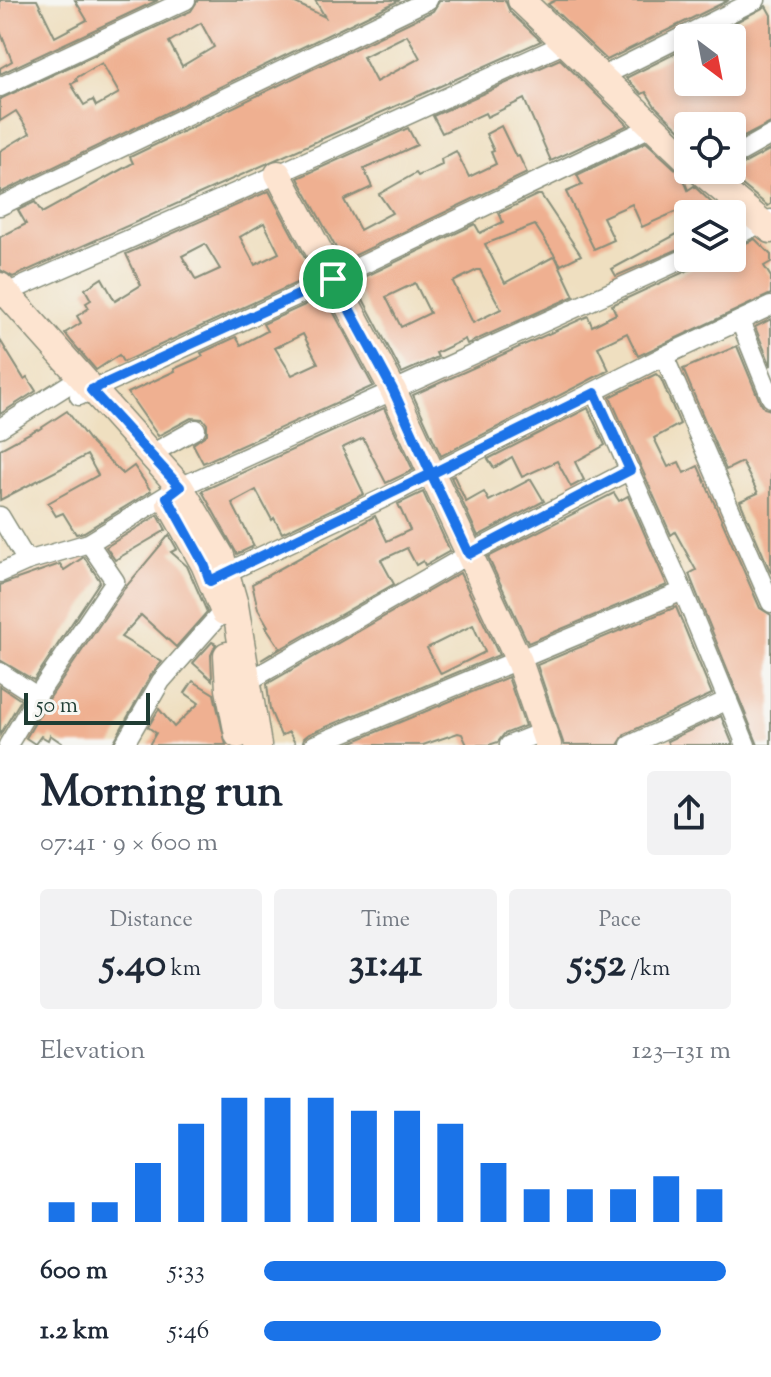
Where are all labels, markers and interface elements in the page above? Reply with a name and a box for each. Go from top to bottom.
north arrow [674,24,746,96]
map controls [674,24,746,272]
button: locate [674,112,746,184]
button: layers [674,200,746,272]
pin [299,245,367,313]
icon: arrive [311,257,355,301]
scale bar [24,689,150,725]
text: 50 m [36,691,78,723]
text: Morning run [40,763,283,826]
button: share [647,771,731,855]
text: 07:41 · 9 × 600 m [40,825,218,862]
text: Distance [110,905,193,937]
text: Time [361,905,410,937]
text: Pace [599,905,641,937]
text: 5.40 [101,937,166,994]
text: 31:41 [349,937,422,994]
text: 5:52 [569,937,626,994]
text: km [166,954,201,986]
text: /km [626,954,670,986]
text: Elevation [40,1033,145,1070]
text: 123–131 m [632,1033,731,1070]
text: 600 m [40,1253,107,1290]
text: 5:33 [168,1253,205,1290]
text: 1.2 km [40,1313,109,1350]
text: 5:46 [168,1313,209,1350]

